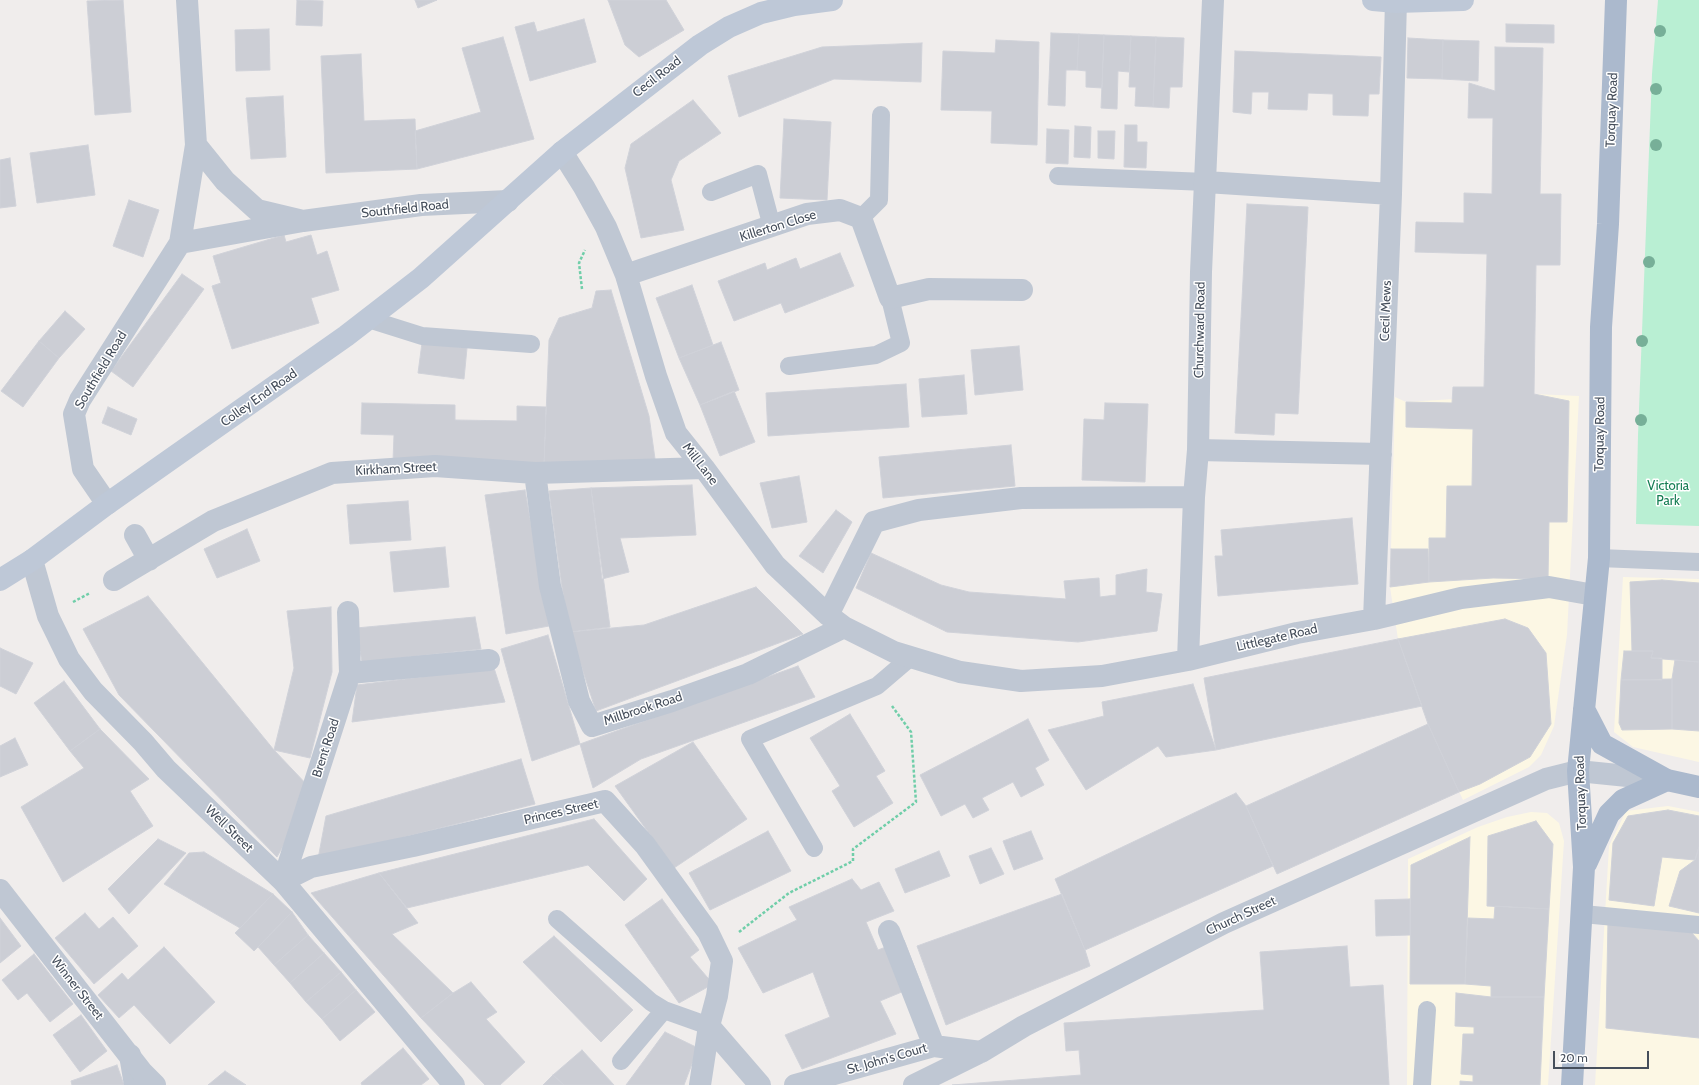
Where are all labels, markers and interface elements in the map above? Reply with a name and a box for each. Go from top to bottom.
street label: Cecil Road [630,53,684,101]
street label: Torquay Road [1603,72,1621,148]
street label: Southfield Road [360,197,450,221]
street label: Killerton Close [738,207,818,245]
street label: Cecil Mews [1377,280,1395,342]
street label: Churchward Road [1191,282,1209,378]
street label: Southfield Road [72,328,130,412]
street label: Colley End Road [218,366,300,430]
street label: Torquay Road [1592,397,1608,471]
street label: Mill Lane [679,440,721,488]
street label: Kirkham Street [355,459,437,479]
park label: Victoria Park [1647,478,1689,509]
street label: Littlegate Road [1235,621,1319,655]
street label: Millbrook Road [602,689,684,729]
street label: Brent Road [309,717,343,779]
street label: Torquay Road [1572,755,1590,831]
street label: Princes Street [522,796,600,828]
street label: Well Street [202,802,256,856]
street label: Church Street [1204,893,1278,939]
street label: Winner Street [47,953,107,1023]
street label: St. John's Court [845,1040,929,1078]
scale bar [1555,1043,1651,1069]
text: 20 m [1560,1050,1588,1065]

